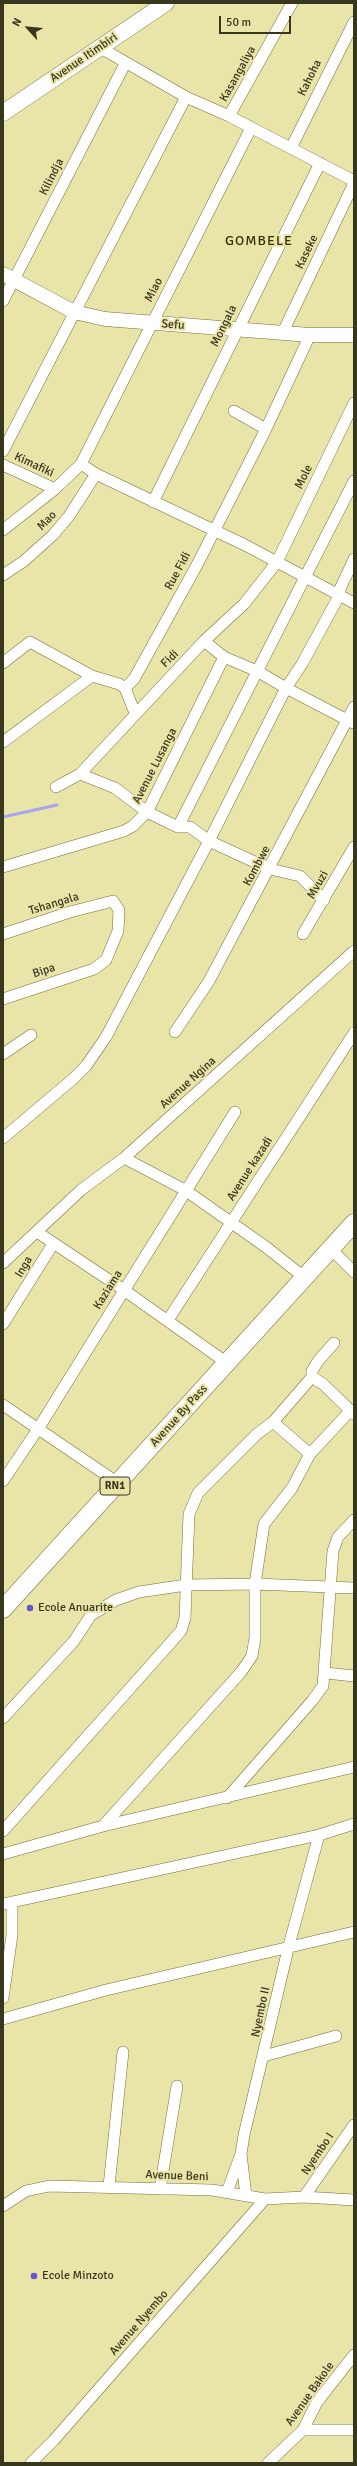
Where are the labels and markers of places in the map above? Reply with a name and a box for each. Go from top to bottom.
place label: Ecole Anuarite [38,1601,113,1615]
marker: Ecole Anuarite [25,1603,35,1613]
place label: Ecole Minzoto [42,2269,114,2283]
marker: Ecole Minzoto [29,2271,39,2281]

